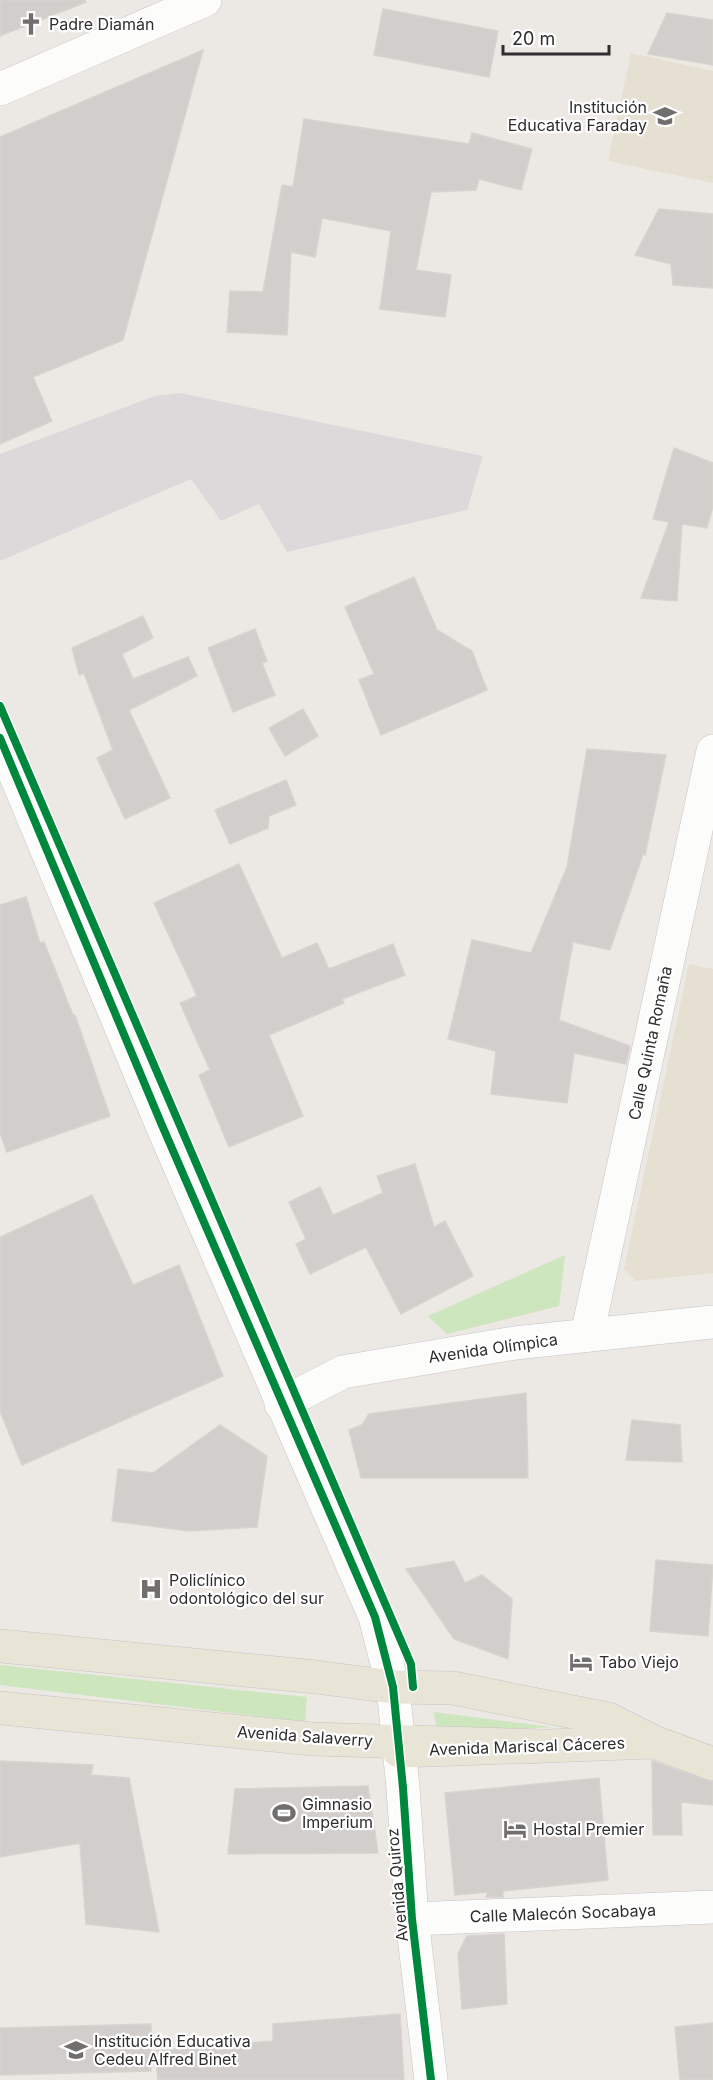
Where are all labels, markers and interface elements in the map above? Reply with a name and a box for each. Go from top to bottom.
church icon: Padre Diamán [18,11,44,37]
place label: Padre Diamán [49,14,154,34]
scale bar [503,18,610,56]
text: 20 m [512,28,555,49]
place label: Institución Educativa Faraday [508,97,647,135]
school or university icon: Institución Educativa Faraday [652,103,678,129]
street label: Calle Quinta Romaña [624,964,676,1122]
street label: Avenida Olímpica [427,1329,559,1367]
place label: Policlínico odontológico del sur [169,1570,324,1608]
hospital icon: Policlínico odontológico del sur [138,1576,164,1602]
hotel icon: Tabo Viejo [568,1649,594,1675]
place label: Tabo Viejo [599,1652,679,1672]
street label: Avenida Salaverry [236,1721,374,1751]
street label: Avenida Mariscal Cáceres [429,1733,625,1759]
place label: Gimnasio Imperium [302,1794,373,1832]
sports icon: Gimnasio Imperium [271,1800,297,1826]
hotel icon: Hostal Premier [502,1816,528,1842]
place label: Hostal Premier [533,1819,644,1839]
street label: Avenida Quiroz [382,1827,412,1943]
street label: Calle Malecón Socabaya [470,1900,656,1926]
place label: Institución Educativa Cedeu Alfred Binet [94,2031,251,2069]
school or university icon: Institución Educativa Cedeu Alfred Binet [63,2037,89,2063]

